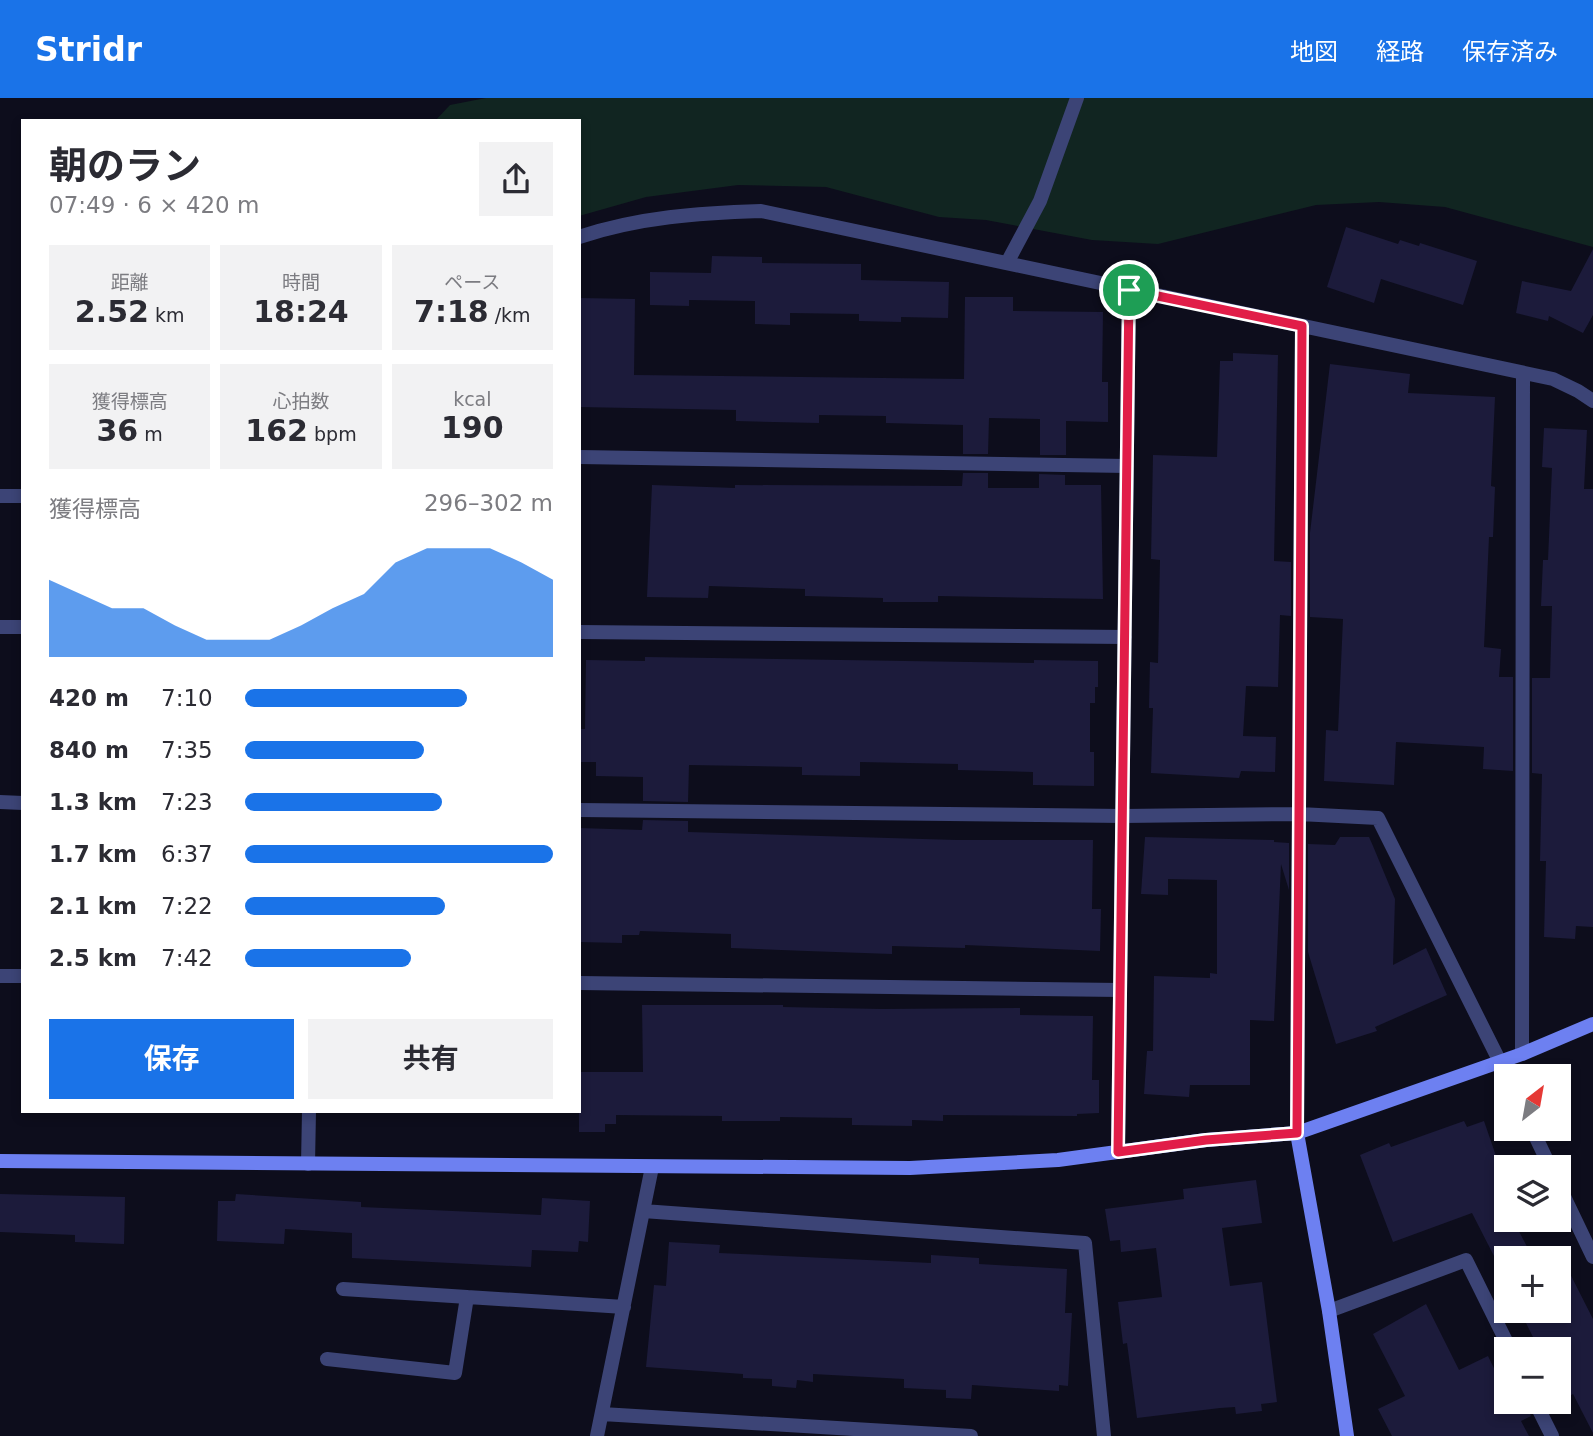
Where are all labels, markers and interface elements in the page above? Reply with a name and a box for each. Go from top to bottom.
text: Stridr [35,30,142,69]
text: 地図 [1290,38,1338,66]
text: 経路 [1376,38,1424,66]
text: 保存済み [1462,38,1558,66]
button: share [479,142,553,216]
text: 朝のラン [49,144,201,188]
text: 07:49 · 6 × 420 m [49,192,259,218]
pin [1099,260,1159,320]
text: 距離 [111,271,149,293]
text: 時間 [282,271,320,293]
text: ペース [444,271,500,293]
icon: arrive [1110,271,1148,309]
text: 2.52 [75,294,149,329]
text: 18:24 [253,294,349,329]
text: 7:18 [414,294,489,329]
text: km [149,304,184,326]
text: /km [489,304,531,326]
text: kcal [453,388,492,410]
text: 獲得標高 [92,390,168,412]
text: 心拍数 [272,390,330,412]
text: 190 [441,410,504,445]
text: 36 [97,413,138,448]
text: 162 [245,413,308,448]
text: m [138,423,163,445]
text: bpm [308,423,357,445]
text: 296–302 m [424,490,553,516]
text: 獲得標高 [49,496,141,522]
text: 420 m [49,685,129,711]
text: 7:10 [161,685,213,711]
text: 840 m [49,737,129,763]
text: 7:35 [161,737,213,763]
text: 1.3 km [49,789,137,815]
text: 7:23 [161,789,213,815]
text: 1.7 km [49,841,137,867]
text: 6:37 [161,841,213,867]
text: 2.1 km [49,893,137,919]
text: 7:22 [161,893,213,919]
text: 2.5 km [49,945,137,971]
text: 7:42 [161,945,213,971]
button: 保存 [49,1019,294,1099]
button: 共有 [308,1019,553,1099]
north arrow [1494,1064,1572,1141]
map controls [1494,1064,1571,1414]
button: layers [1494,1155,1571,1232]
button: + [1494,1246,1571,1323]
button: − [1494,1337,1571,1414]

